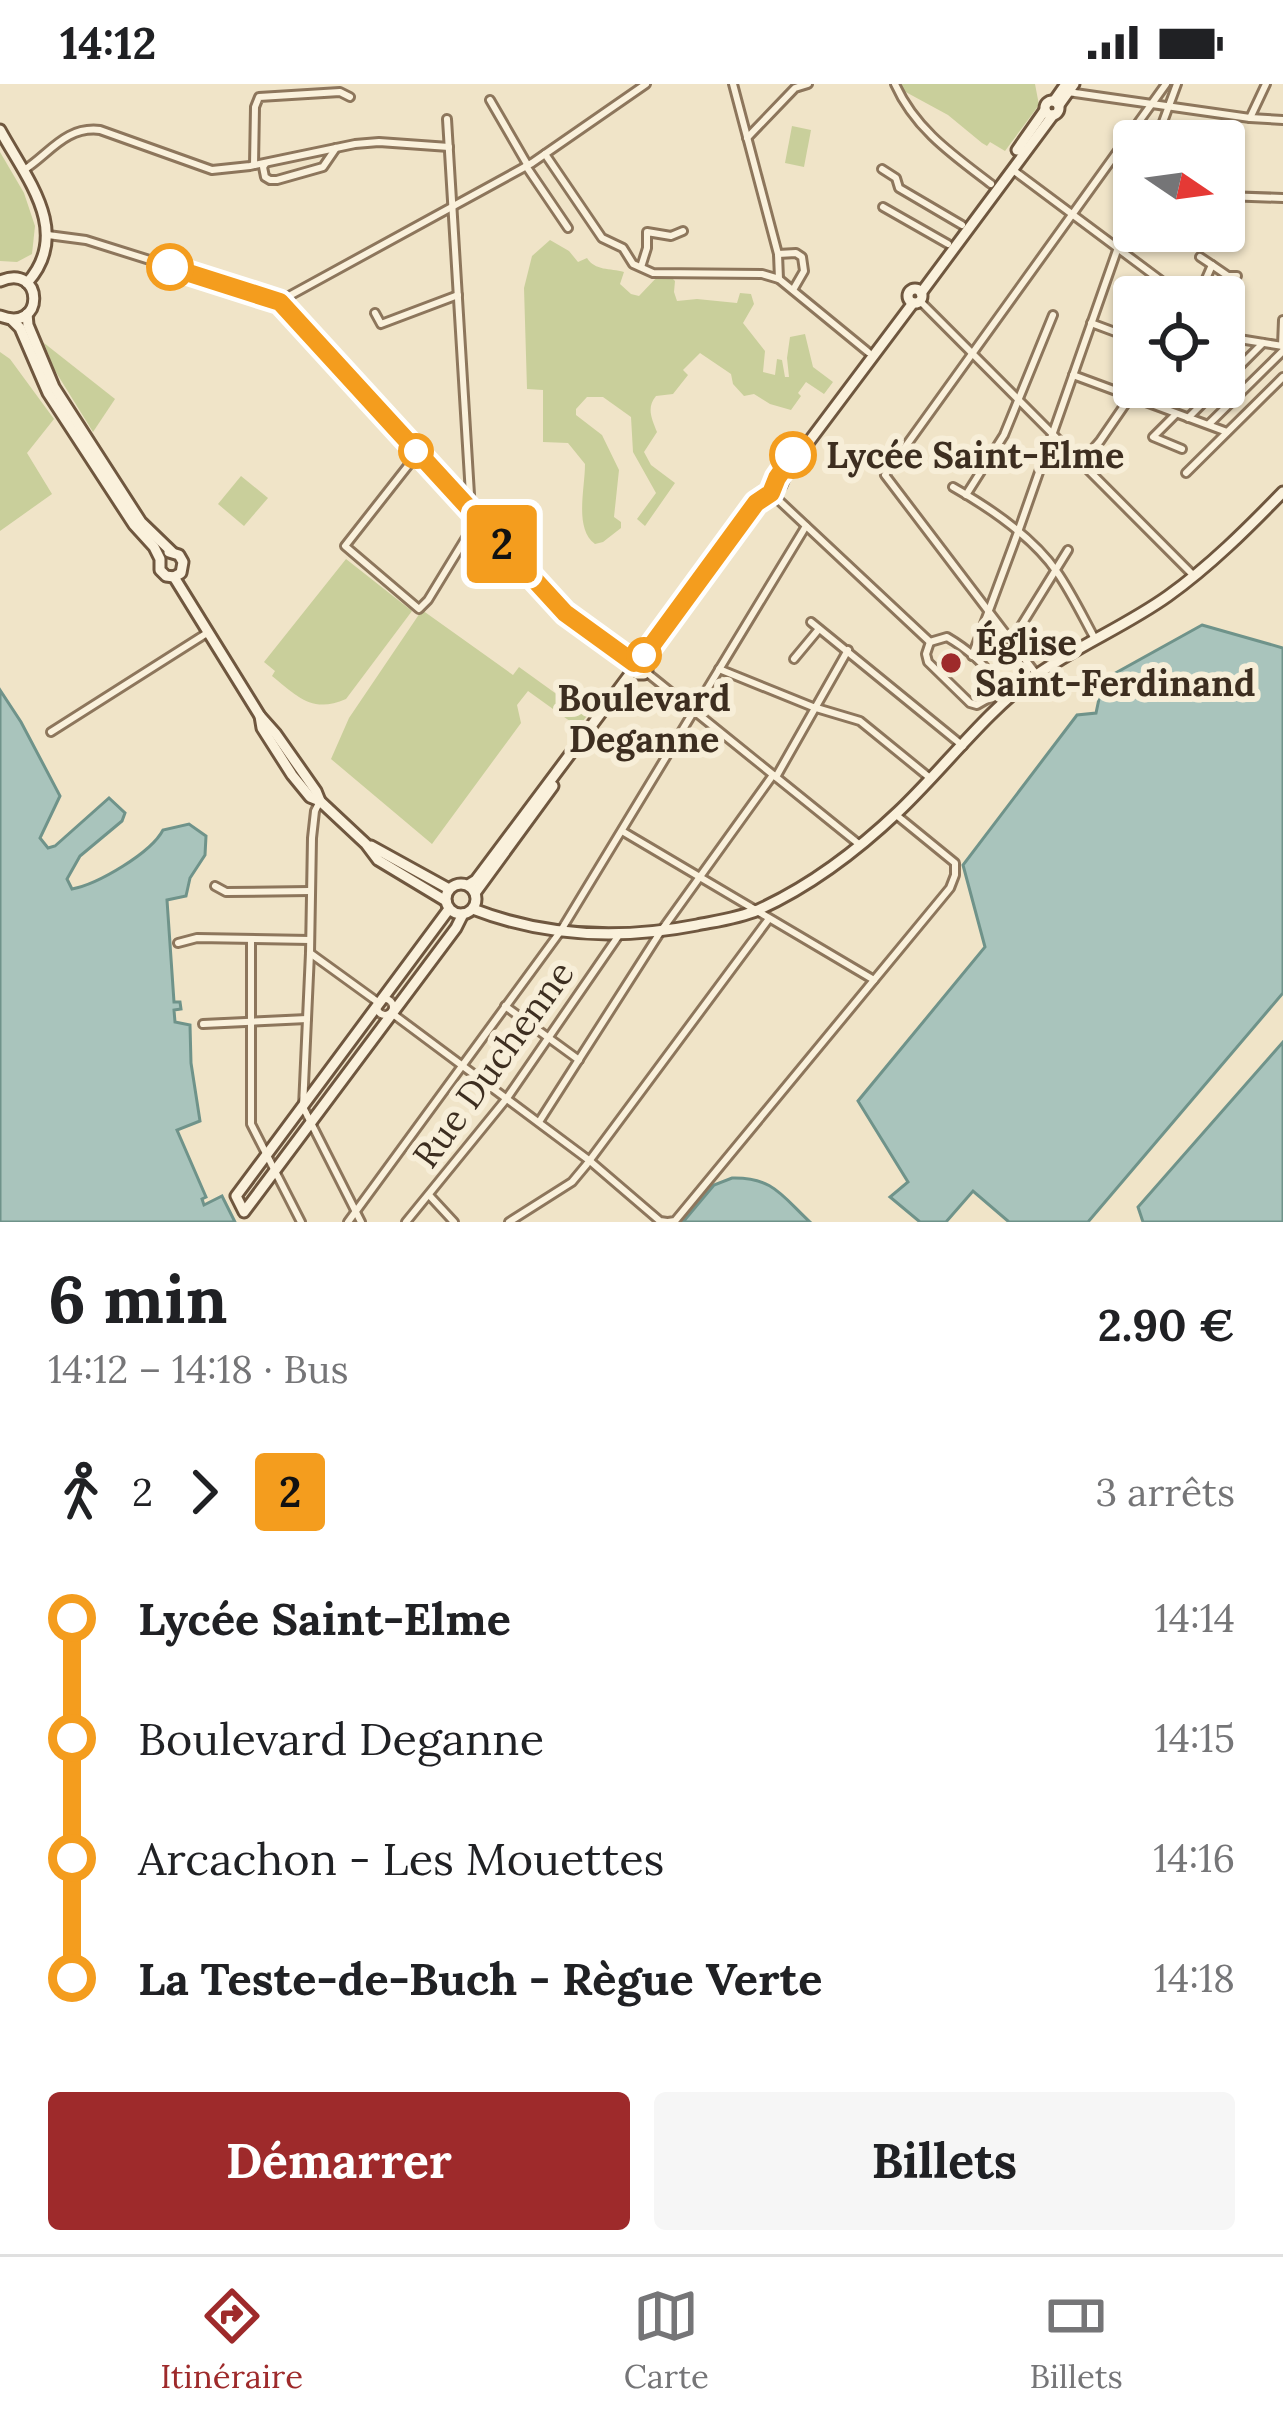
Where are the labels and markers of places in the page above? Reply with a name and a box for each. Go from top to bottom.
unlabelled marker [148,245,192,289]
place label: Lycée Saint-Elme [826,432,1124,478]
marker: Lycée Saint-Elme [771,433,815,477]
unlabelled marker [400,435,432,467]
place label: Église Saint-Ferdinand [975,619,1256,706]
marker: Boulevard Deganne [628,639,660,671]
marker: Église Saint-Ferdinand [938,650,964,676]
place label: Boulevard Deganne [557,675,731,762]

